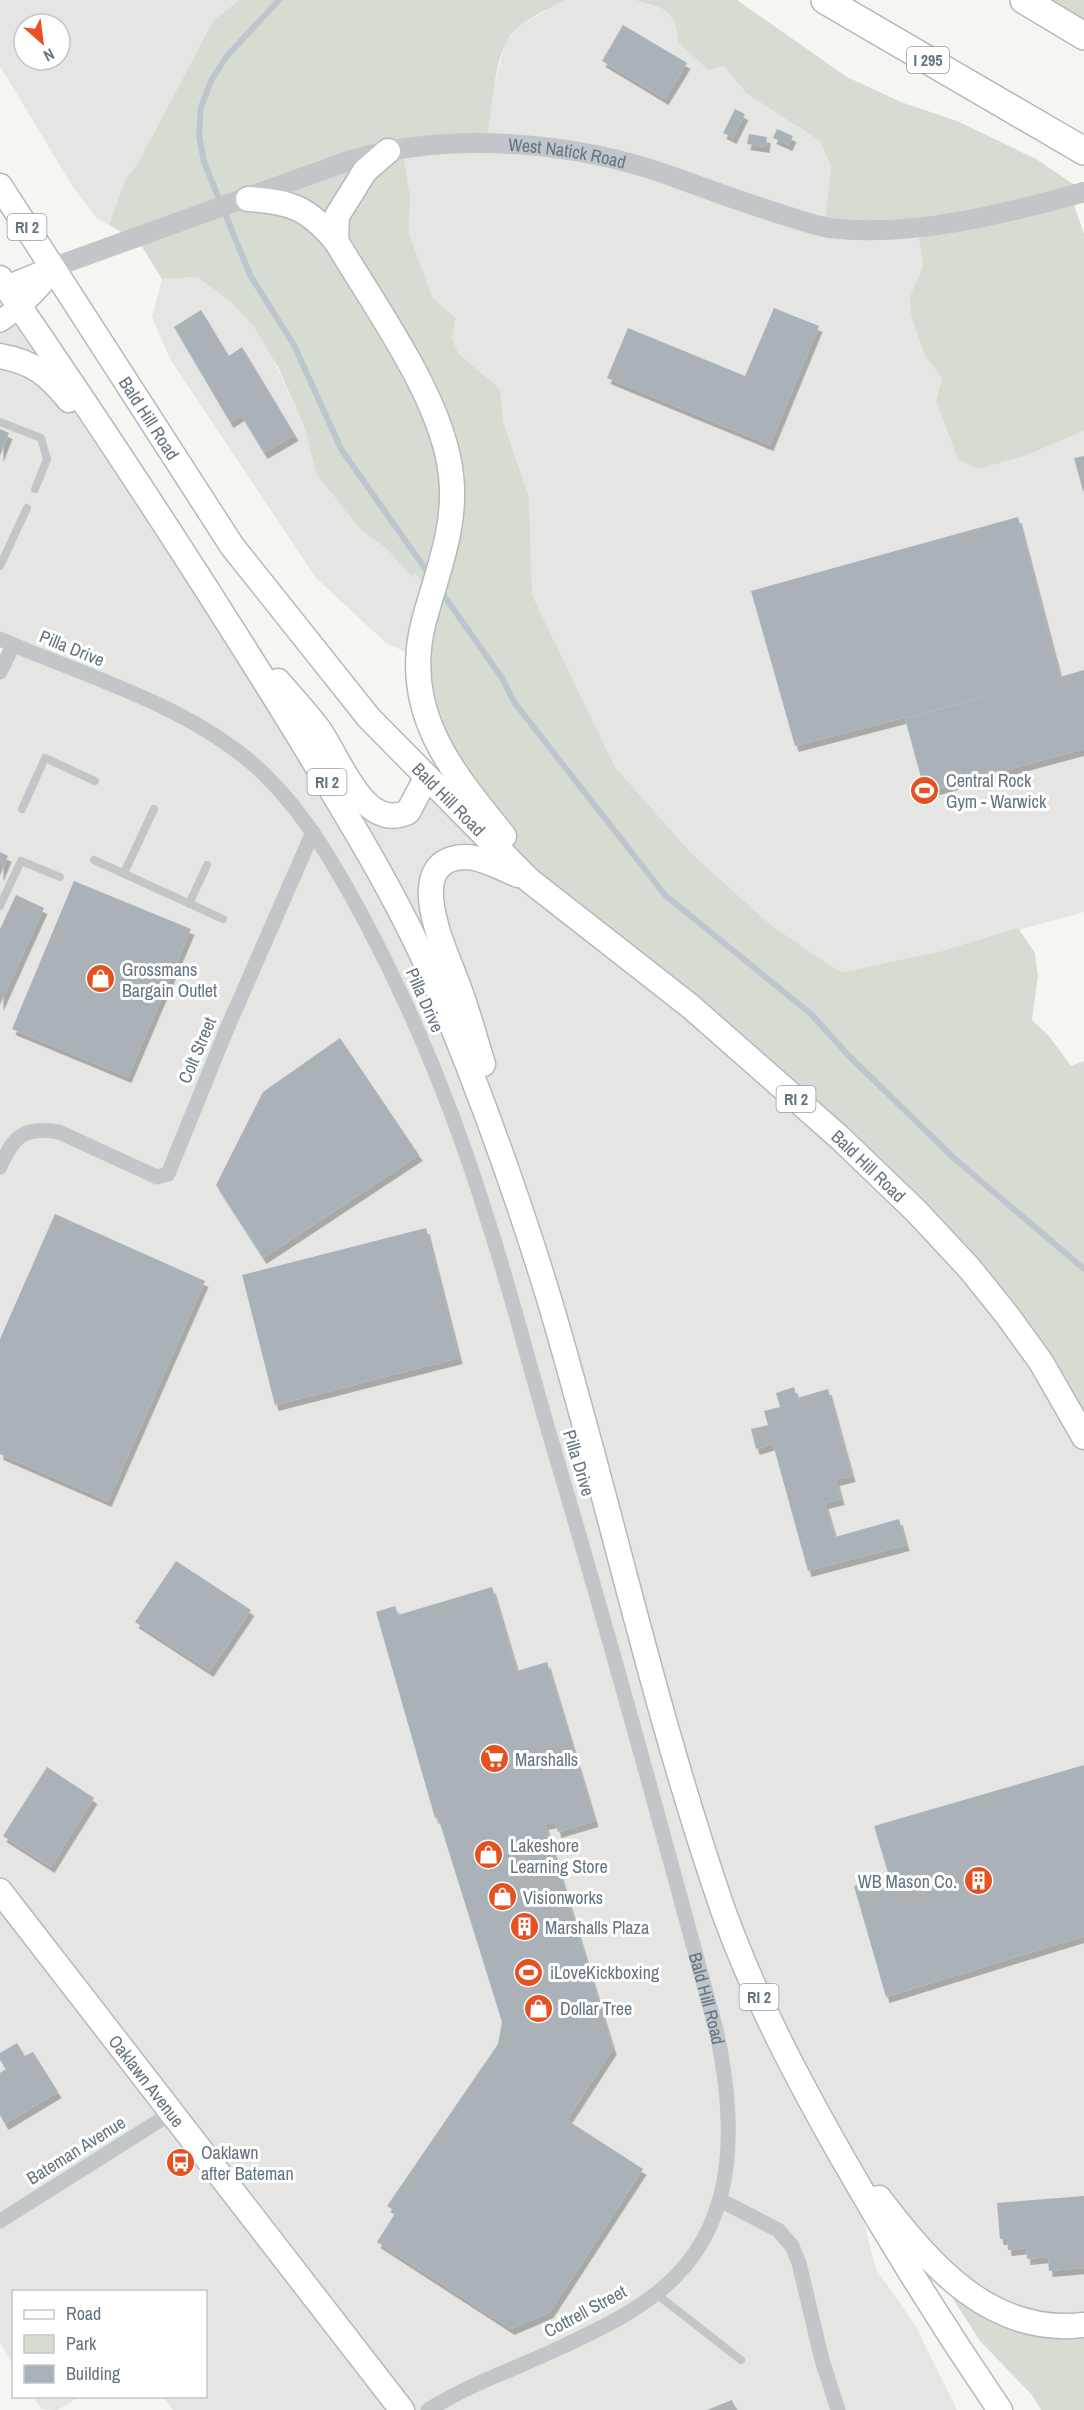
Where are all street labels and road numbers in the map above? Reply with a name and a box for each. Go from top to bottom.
road number: I 295 [907,47,949,73]
street label: West Natick Road [508,131,629,174]
road number: RI 2 [8,214,46,240]
street label: Bald Hill Road [113,372,186,464]
street label: Pilla Drive [36,624,108,672]
street label: Bald Hill Road [407,757,491,841]
road number: RI 2 [308,769,346,795]
street label: Pilla Drive [400,964,450,1036]
street label: Colt Street [172,1013,222,1087]
road number: RI 2 [776,1086,816,1112]
street label: Bald Hill Road [826,1124,911,1207]
street label: Pilla Drive [557,1427,601,1499]
street label: Bald Hill Road [683,1949,731,2046]
road number: RI 2 [740,1984,778,2010]
street label: Oaklawn Avenue [103,2029,191,2132]
street label: Bateman Avenue [22,2110,130,2190]
street label: Cottrell Street [539,2279,631,2343]

